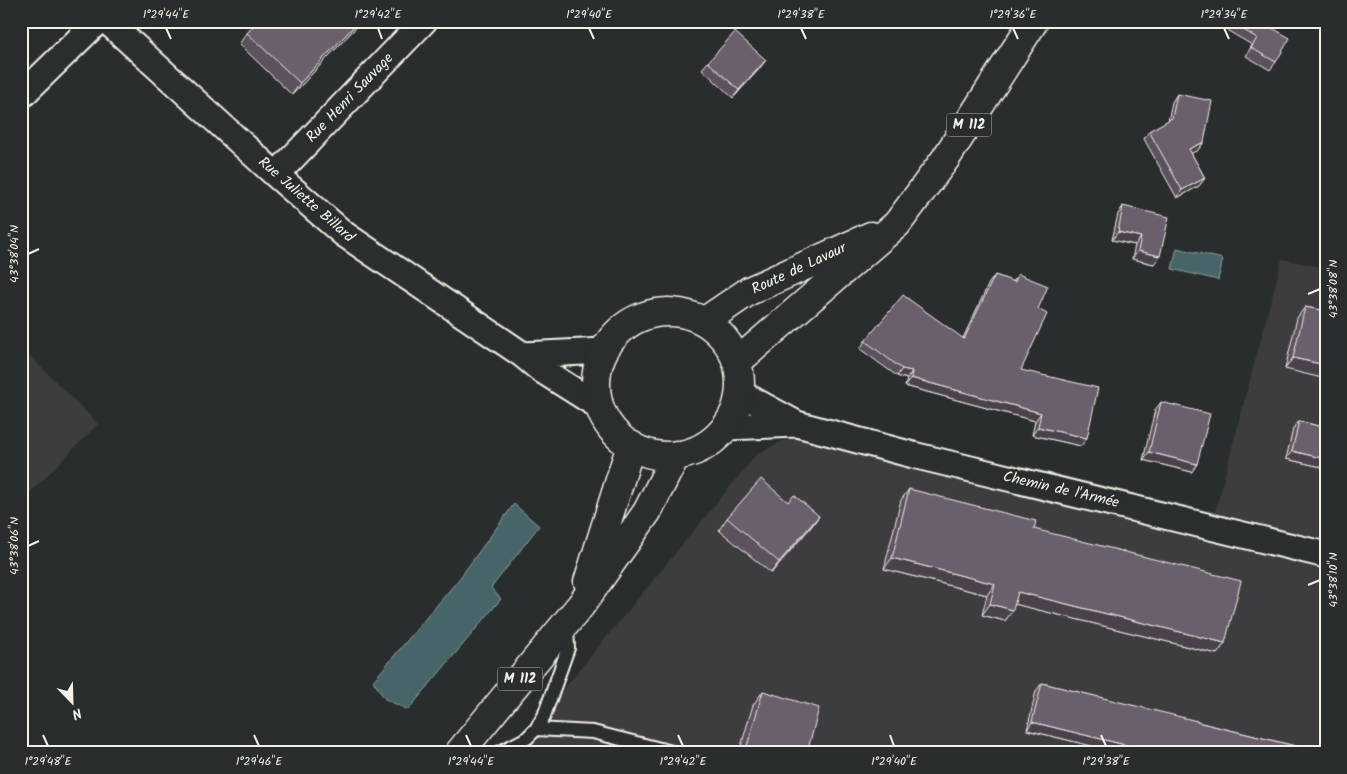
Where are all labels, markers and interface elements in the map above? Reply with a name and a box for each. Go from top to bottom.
text: 1°29'44"E [143,5,190,24]
text: 1°29'42"E [355,5,402,24]
text: 1°29'40"E [566,5,613,24]
text: 1°29'38"E [777,5,826,24]
text: 1°29'36"E [990,5,1037,24]
text: 1°29'34"E [1201,5,1248,24]
street label: Rue Henri Sauvage [301,47,400,149]
road number: M 112 [946,114,992,136]
street label: Rue Juliette Billard [252,151,360,249]
text: 43°38'04"N [5,225,24,283]
street label: Route de Lavaur [748,236,851,302]
text: 43°38'08"N [1324,260,1343,318]
street label: Chemin de l'Armée [1000,465,1122,515]
text: 43°38'06"N [5,517,24,575]
text: 43°38'10"N [1324,552,1343,608]
road number: M 112 [498,668,542,691]
north arrow [48,676,98,726]
text: N [68,701,85,725]
text: 1°29'48"E [24,752,73,771]
text: 1°29'46"E [236,752,283,771]
text: 1°29'44"E [448,752,495,771]
text: 1°29'42"E [660,752,707,771]
text: 1°29'40"E [871,752,918,771]
text: 1°29'38"E [1082,752,1131,771]

